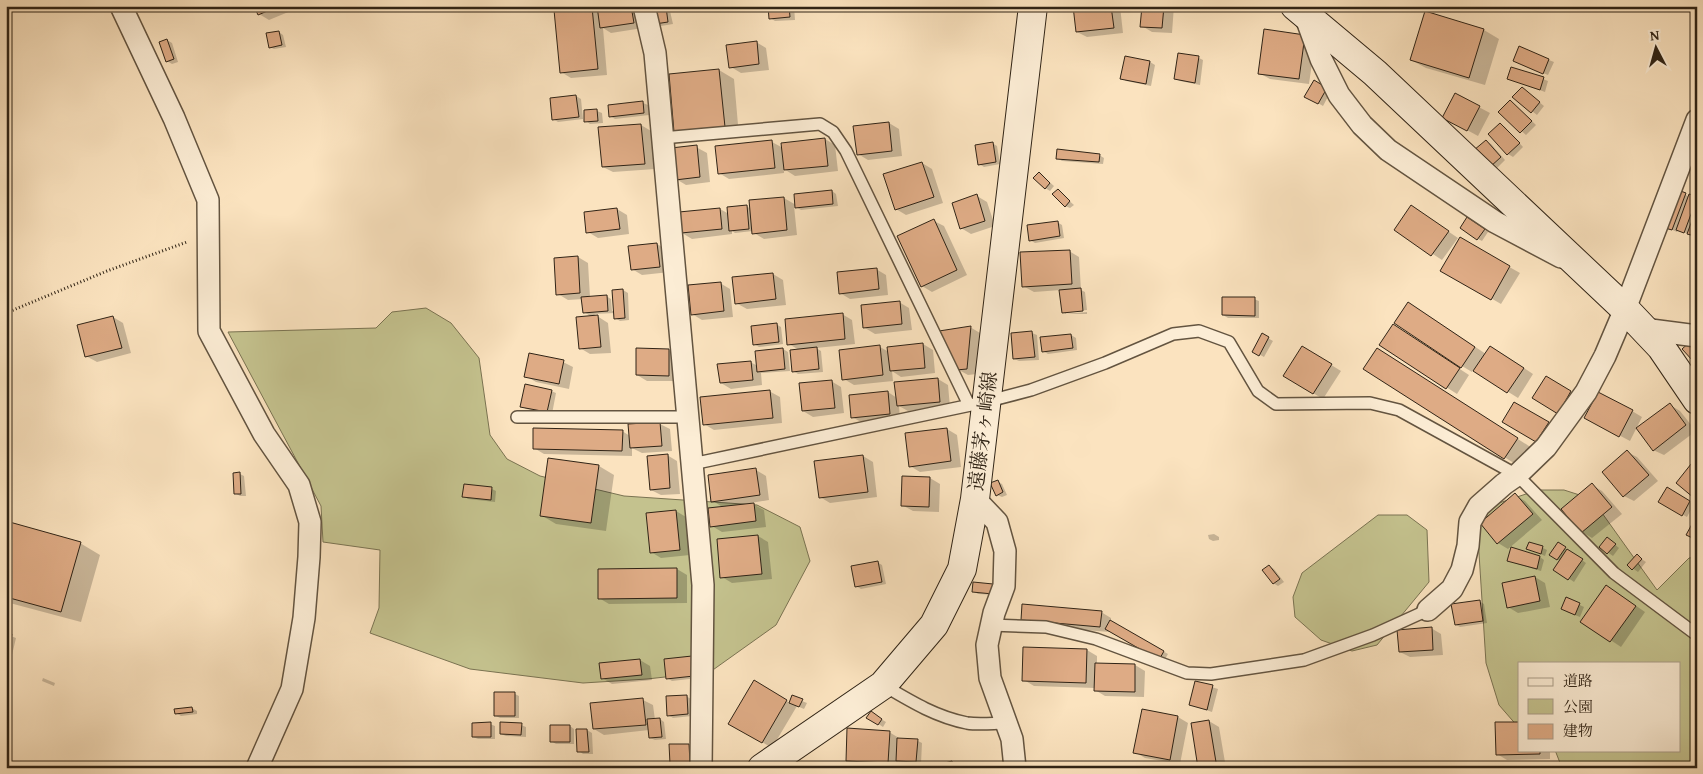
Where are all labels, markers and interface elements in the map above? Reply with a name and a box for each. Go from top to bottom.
north arrow [1630,22,1680,72]
text: N [1649,25,1661,46]
street label: 遠藤茅ヶ崎線 [960,370,1004,492]
legend [1518,662,1680,752]
text: 道路 [1563,670,1593,691]
text: 公園 [1563,696,1593,717]
text: 建物 [1563,720,1593,741]

